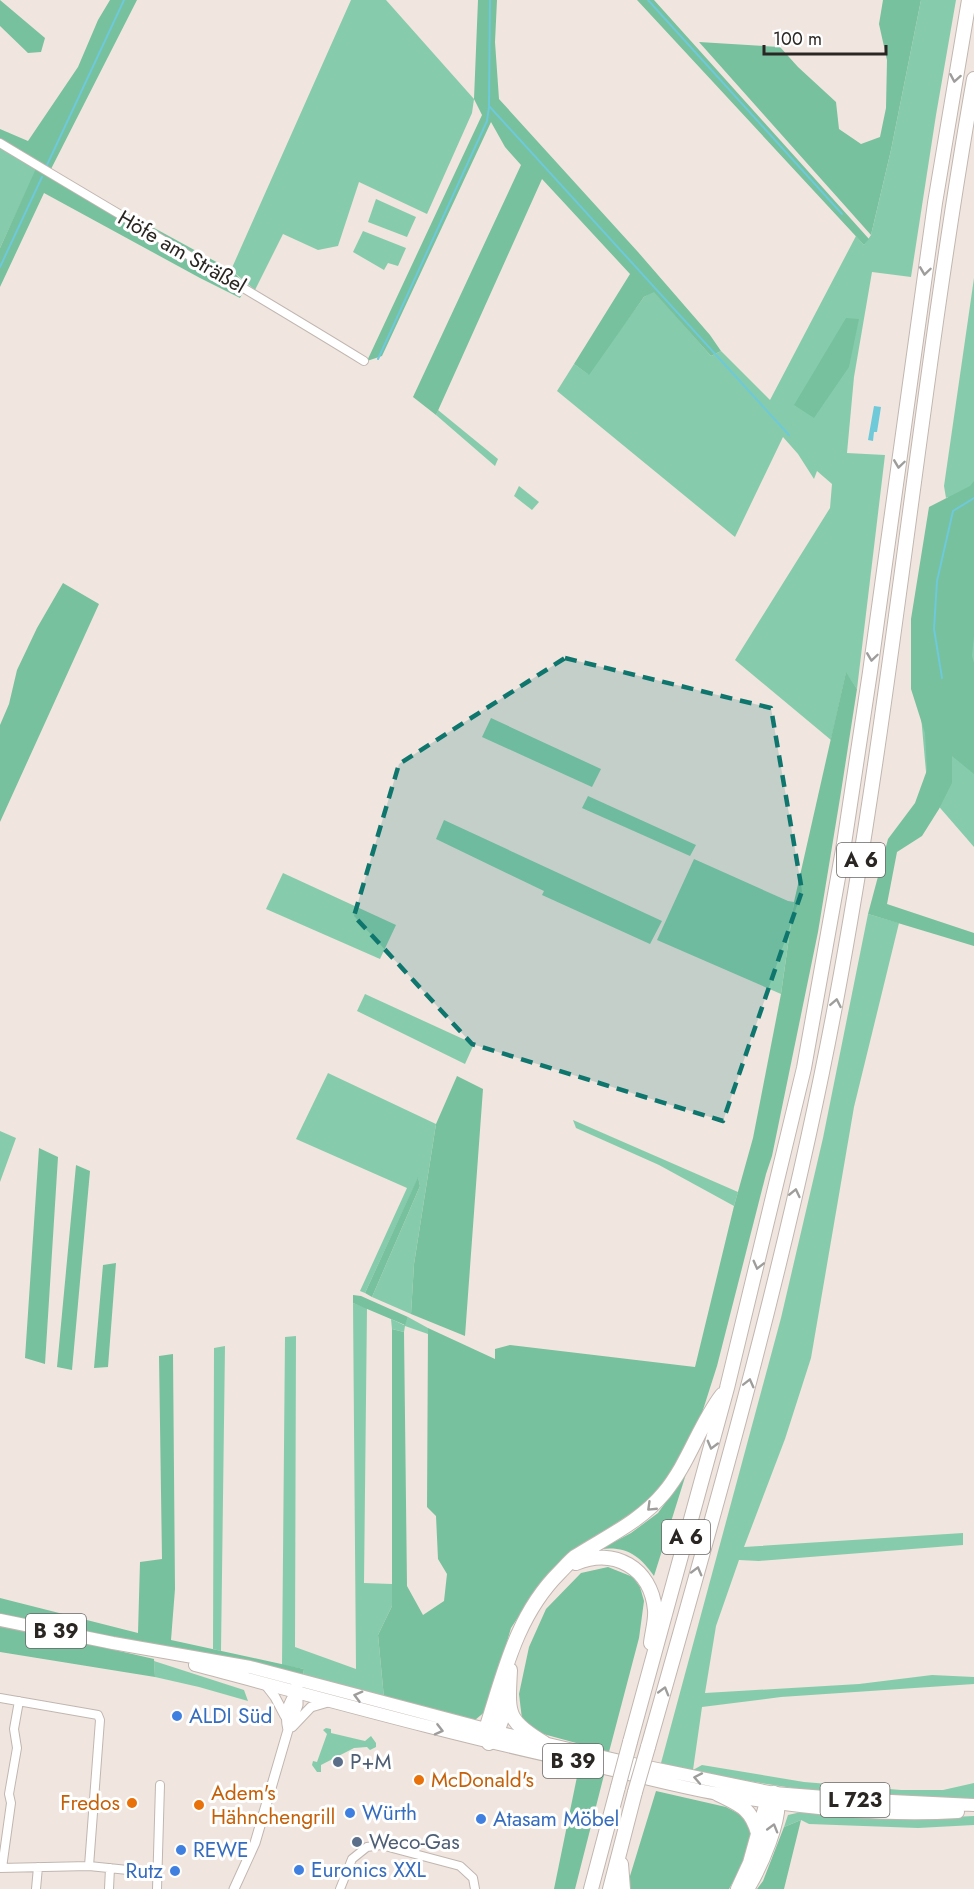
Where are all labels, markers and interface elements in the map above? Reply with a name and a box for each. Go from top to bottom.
scale bar [764,18,886,56]
text: 100 m [773,26,822,52]
one-way arrow [949,74,961,83]
street label: Höfe am Sträßel [112,203,252,301]
one-way arrow [920,266,932,276]
one-way arrow [893,460,906,469]
one-way arrow [867,653,879,662]
road number: A 6 [837,843,885,877]
one-way arrow [829,998,842,1008]
one-way arrow [788,1189,801,1199]
one-way arrow [752,1260,765,1270]
one-way arrow [741,1378,754,1388]
one-way arrow [707,1439,719,1449]
one-way arrow [647,1500,657,1511]
road number: A 6 [662,1520,710,1554]
one-way arrow [689,1566,702,1576]
road number: B 39 [26,1614,86,1648]
one-way arrow [657,1686,669,1697]
one-way arrow [354,1691,364,1703]
place label: ALDI Süd [189,1701,273,1731]
marker: ALDI Süd [170,1709,184,1723]
one-way arrow [434,1723,444,1735]
road number: B 39 [543,1744,603,1778]
place label: P+M [350,1747,391,1777]
marker: P+M [331,1755,345,1769]
place label: McDonald's [431,1765,534,1795]
one-way arrow [694,1772,704,1785]
marker: McDonald's [412,1773,426,1787]
place label: Adem's Hähnchengrill [211,1778,335,1832]
road number: L 723 [820,1783,890,1817]
place label: Fredos [60,1788,120,1818]
marker: Fredos [125,1796,139,1810]
marker: Adem's Hähnchengrill [192,1798,206,1812]
place label: Würth [362,1798,417,1828]
place label: Atasam Möbel [493,1804,619,1834]
marker: Würth [343,1806,357,1820]
marker: Atasam Möbel [474,1812,488,1826]
one-way arrow [766,1823,778,1834]
place label: Weco-Gas [369,1827,460,1857]
place label: REWE [193,1835,249,1865]
marker: Weco-Gas [350,1835,364,1849]
marker: REWE [174,1843,188,1857]
place label: Euronics XXL [311,1855,427,1885]
place label: Rutz [126,1856,163,1886]
marker: Euronics XXL [292,1863,306,1877]
marker: Rutz [168,1864,182,1878]

